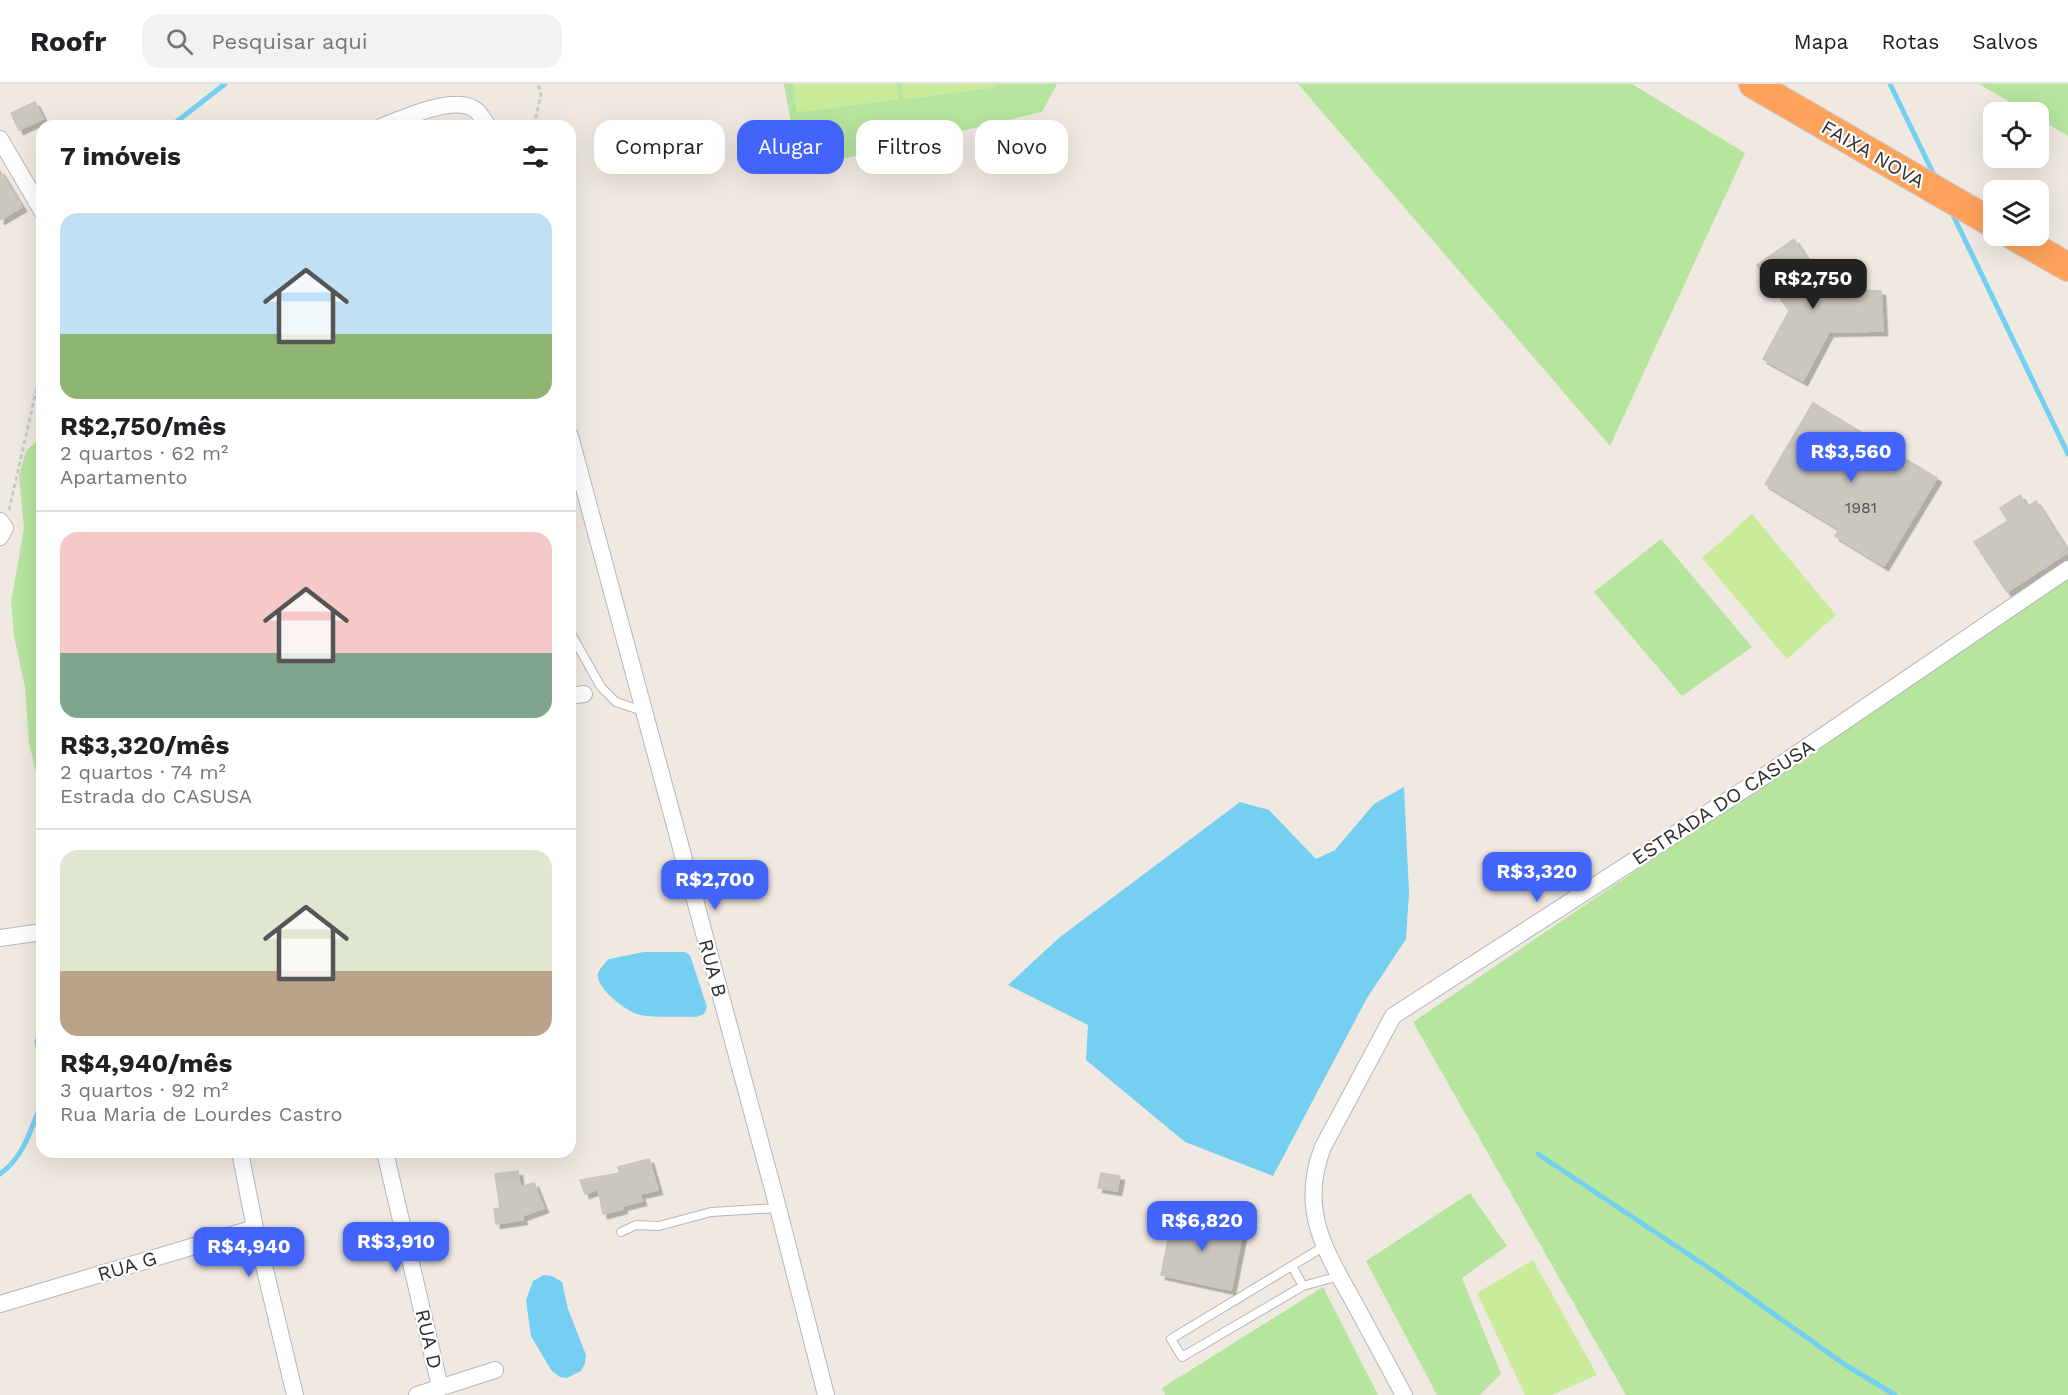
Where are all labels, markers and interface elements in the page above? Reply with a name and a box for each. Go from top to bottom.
search box [142,14,562,68]
text: Roofr [30,25,106,58]
icon: search [163,25,196,58]
text: Pesquisar aqui [211,29,368,54]
text: Mapa [1794,29,1848,54]
text: Rotas [1881,29,1939,54]
text: Salvos [1972,29,2038,54]
map controls [1983,102,2049,246]
button: locate [1983,102,2049,168]
street label: FAIXA NOVA [1817,115,1929,193]
chip: Comprar [594,120,725,174]
chip: Alugar [737,120,844,174]
chip: Filtros [856,120,963,174]
chip: Novo [975,120,1068,174]
icon: filters [519,140,552,173]
text: 7 imóveis [60,141,181,171]
button: layers [1983,180,2049,246]
icon: home [252,252,360,360]
pin: R$2,750 [1758,259,1868,310]
text: R$2,750 [1774,266,1852,290]
text: R$2,750/mês [60,411,226,441]
pin: R$3,560 [1796,432,1906,483]
text: R$3,560 [1810,439,1892,463]
text: 2 quartos · 62 m² [60,441,228,465]
text: Apartamento [60,465,188,489]
house number: 1981 [1845,498,1877,517]
icon: home [252,571,360,679]
text: R$3,320/mês [60,730,229,760]
street label: ESTRADA DO CASUSA [1627,734,1819,870]
text: 2 quartos · 74 m² [60,760,226,784]
text: Estrada do CASUSA [60,784,252,808]
pin: R$3,320 [1482,852,1592,903]
text: R$3,320 [1497,859,1577,883]
pin: R$2,700 [660,860,770,911]
text: R$2,700 [675,867,755,891]
icon: home [252,889,360,997]
street label: RUA B [694,936,732,1000]
text: R$4,940/mês [60,1048,232,1078]
text: 3 quartos · 92 m² [60,1078,229,1102]
text: Rua Maria de Lourdes Castro [60,1102,343,1126]
pin: R$6,820 [1147,1201,1257,1252]
text: R$6,820 [1161,1208,1243,1232]
pin: R$3,910 [341,1222,451,1273]
pin: R$4,940 [194,1227,304,1278]
text: R$3,910 [357,1229,435,1253]
text: R$4,940 [207,1234,291,1258]
street label: RUA G [94,1246,160,1286]
street label: RUA D [410,1307,448,1371]

